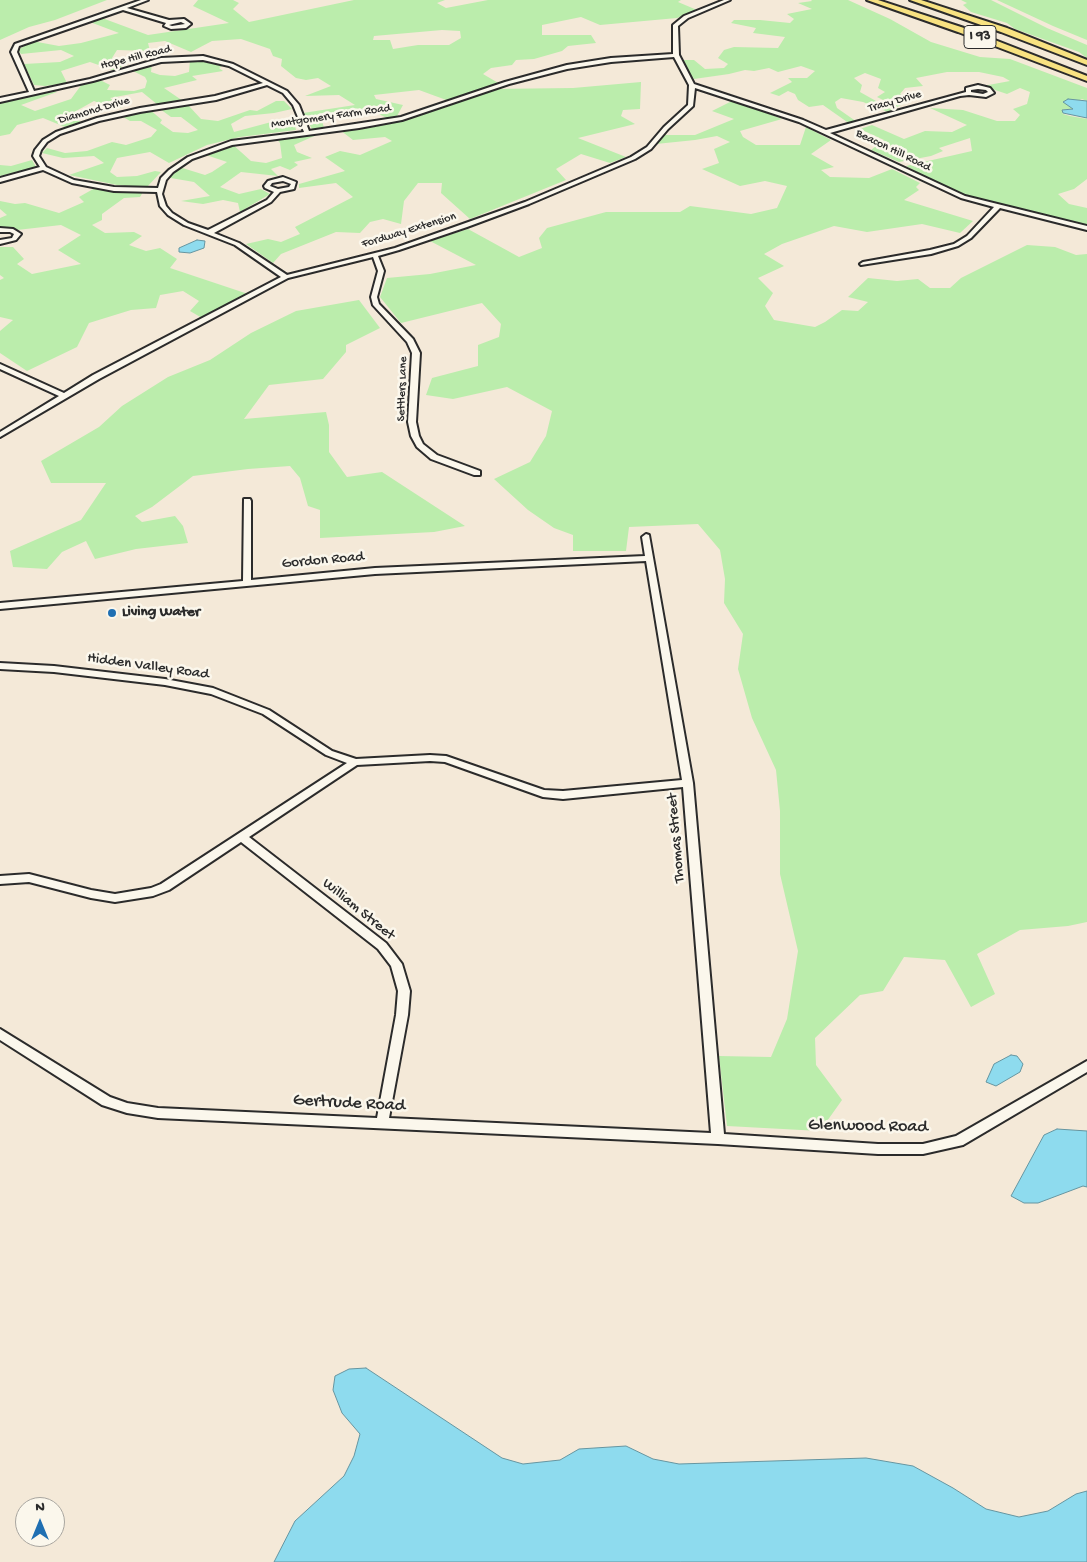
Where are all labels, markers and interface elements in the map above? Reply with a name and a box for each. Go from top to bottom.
road number: I 93 [964,26,996,48]
street label: Hope Hill Road [99,42,173,74]
street label: Tracy Drive [867,88,923,116]
street label: Diamond Drive [57,94,131,128]
street label: Montgomery Farm Road [270,101,392,133]
street label: Beacon Hill Road [853,127,933,175]
street label: Fordway Extension [360,210,458,252]
street label: Settlers Lane [395,356,411,422]
street label: Gordon Road [281,548,365,574]
place label: Living Water [122,604,200,622]
marker: Living Water [106,607,118,619]
street label: Hidden Valley Road [86,650,210,684]
street label: Thomas Street [664,793,690,883]
street label: William Street [318,875,398,945]
street label: Gertrude Road [292,1090,406,1118]
street label: Glenwood Road [808,1115,928,1139]
north arrow [15,1497,65,1547]
text: N [35,1499,45,1516]

